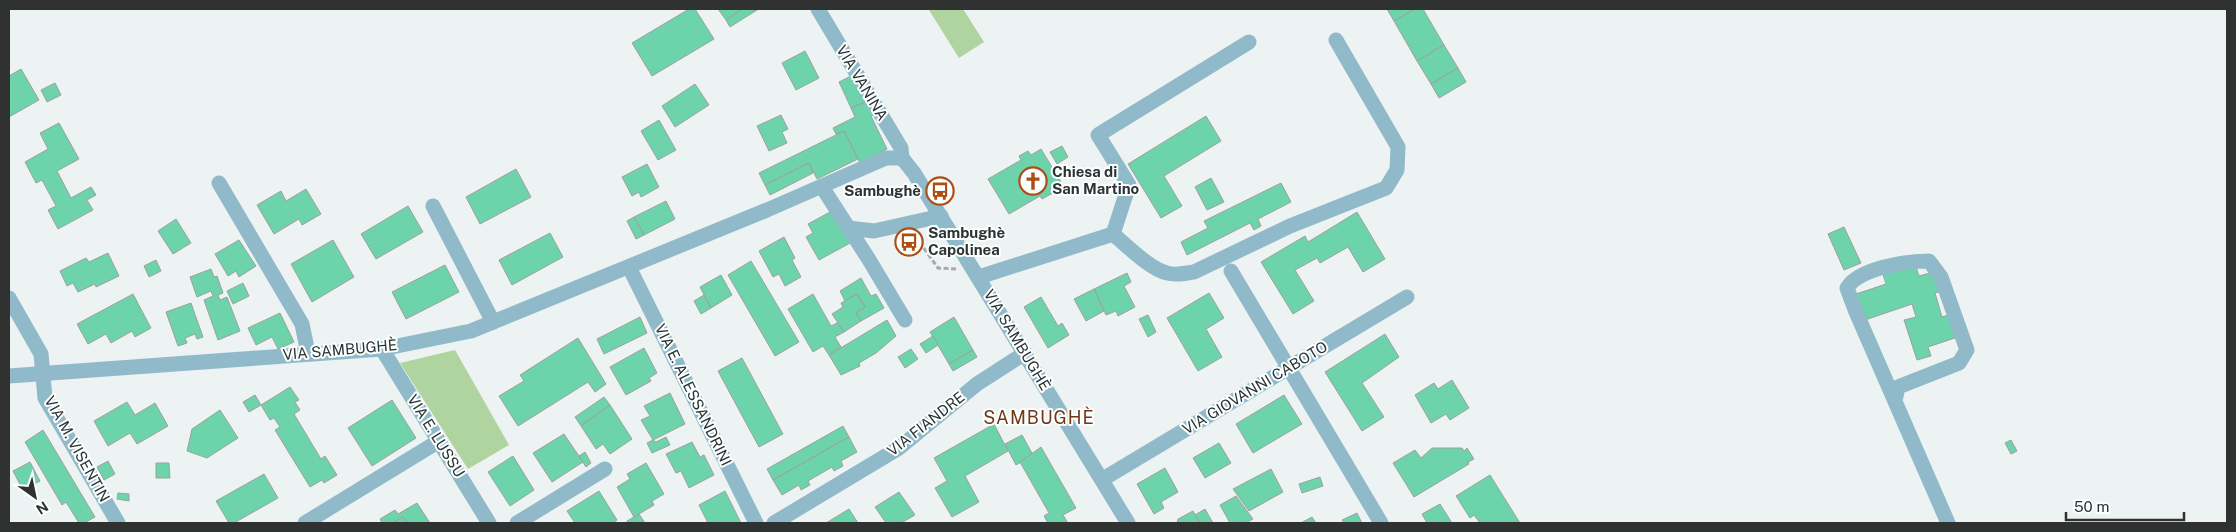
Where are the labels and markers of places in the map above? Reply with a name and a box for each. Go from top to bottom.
place label: Chiesa di San Martino [1052,163,1140,197]
church icon: Chiesa di San Martino [1018,166,1048,196]
bus stop icon: Sambughè [925,176,955,206]
place label: Sambughè [844,182,921,199]
place label: Sambughè Capolinea [928,224,1005,258]
bus stop icon: Sambughè Capolinea [894,227,924,257]

